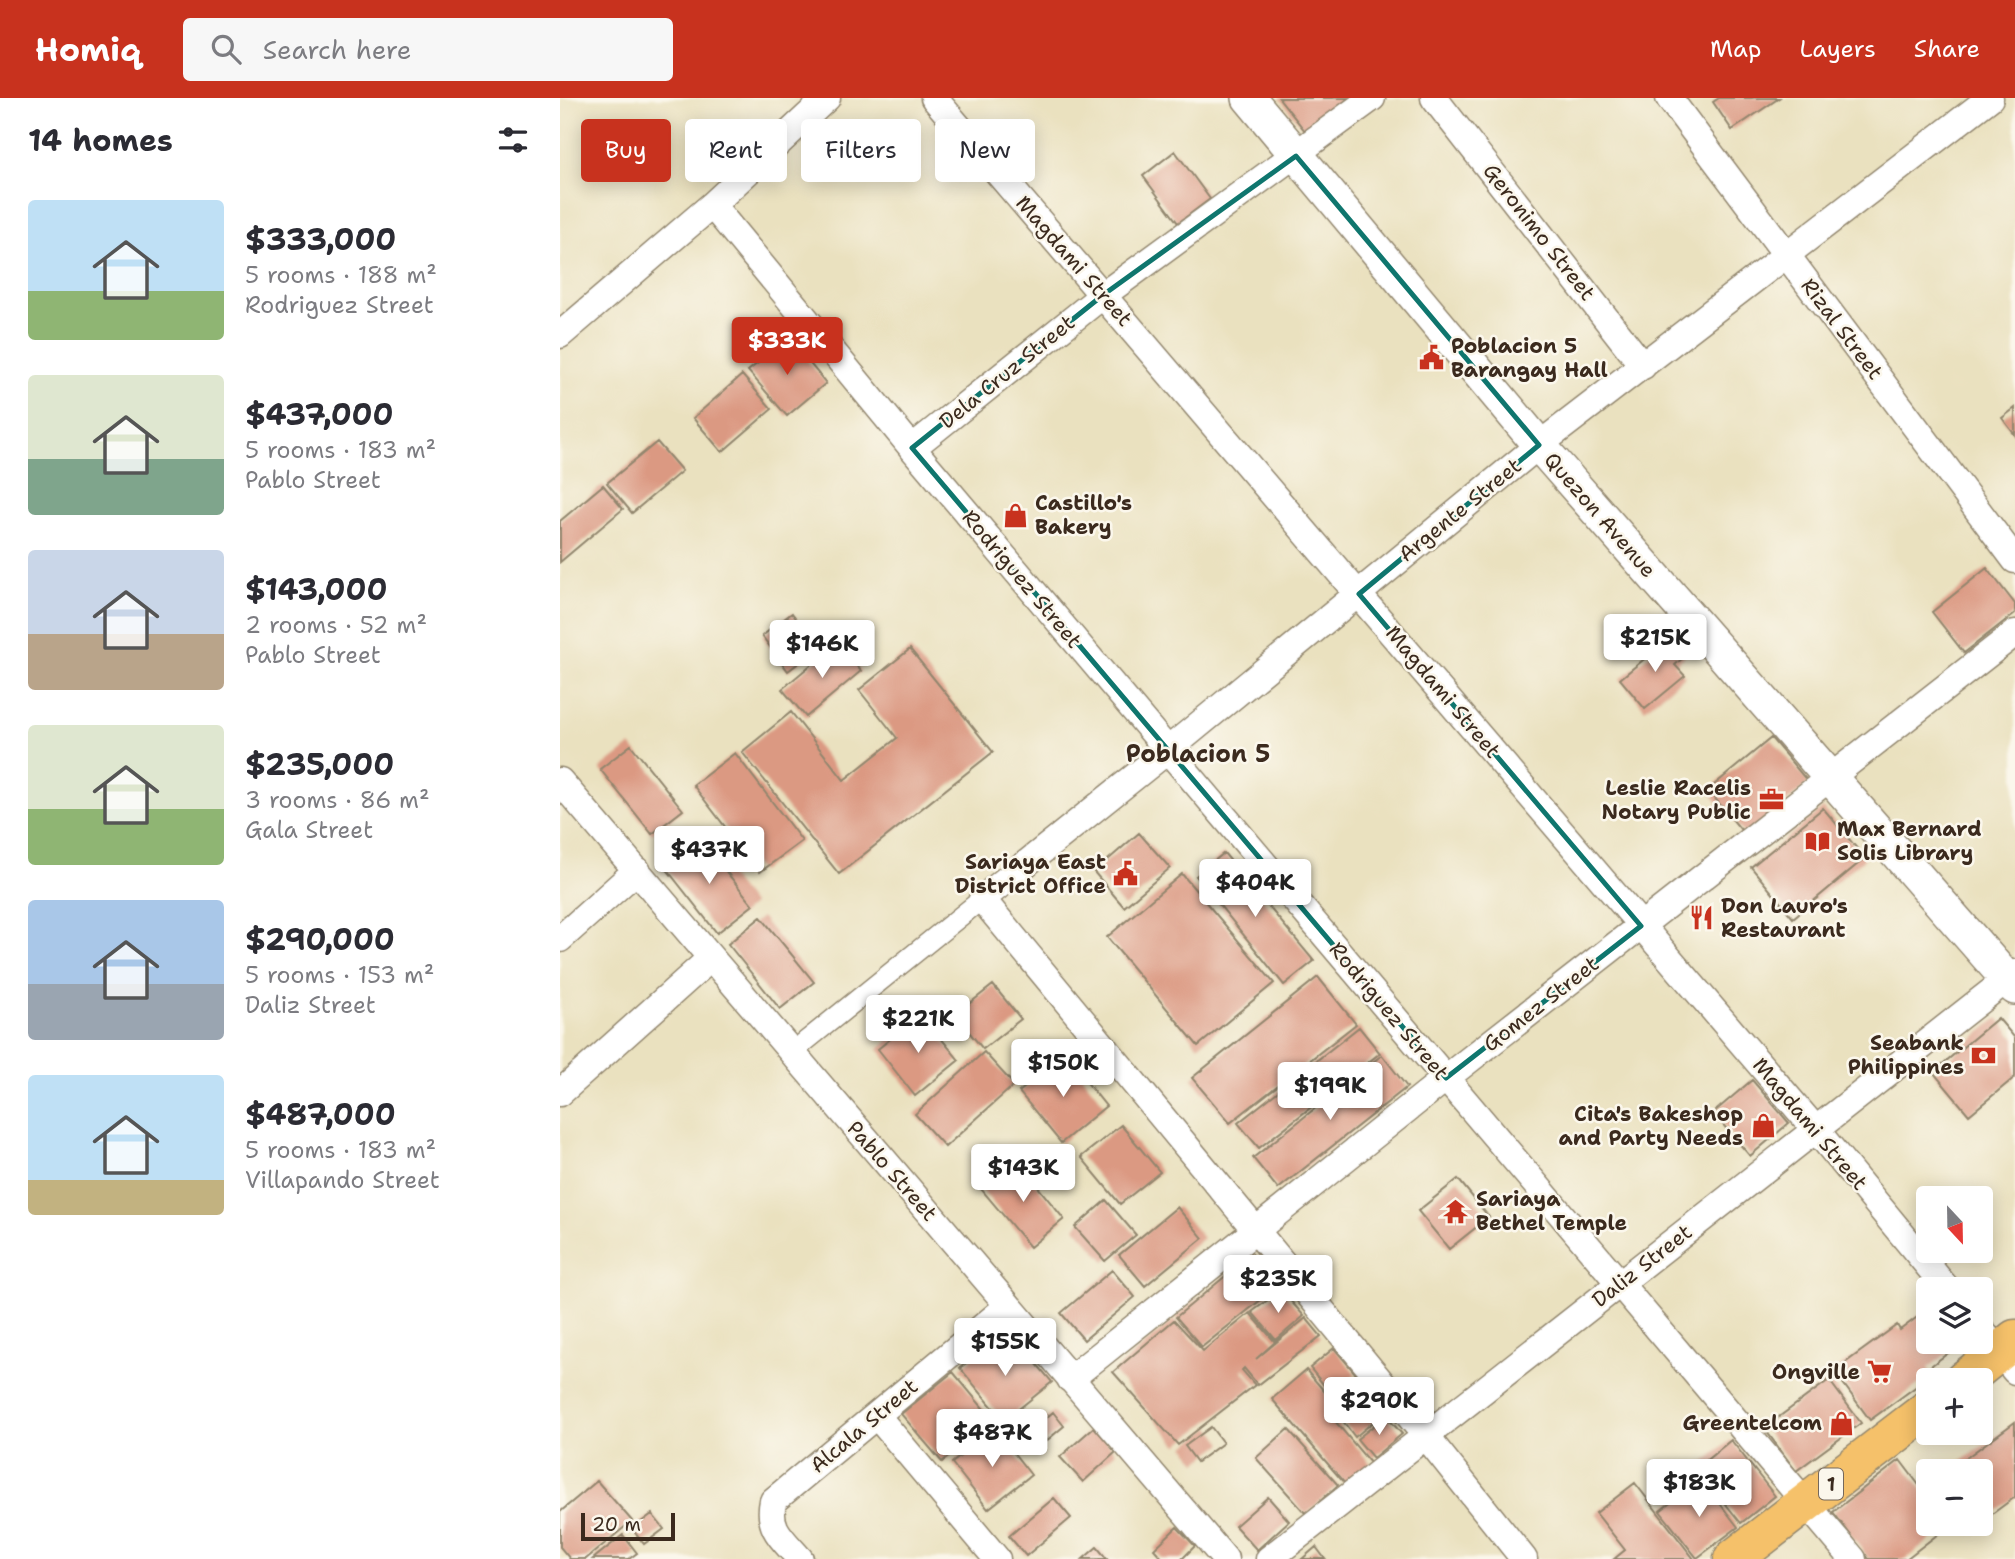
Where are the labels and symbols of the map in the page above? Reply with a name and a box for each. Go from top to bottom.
street label: Geronimo Street [1477,158,1601,306]
street label: Magdami Street [1009,190,1139,332]
street label: Rizal Street [1795,273,1889,385]
street label: Dela Cruz Street [934,309,1080,435]
pin: $333K [738,317,836,377]
place label: Poblacion 5 Barangay Hall [1451,332,1608,384]
public building icon: Poblacion 5 Barangay Hall [1417,344,1445,372]
street label: Quezon Avenue [1538,446,1662,584]
street label: Argente Street [1393,452,1527,568]
place label: Castillo's Bakery [1035,489,1132,541]
shop icon: Castillo's Bakery [1001,501,1029,529]
street label: Rodriguez Street [956,504,1088,654]
pin: $215K [1606,614,1704,674]
pin: $146K [773,620,871,680]
street label: Magdami Street [1379,620,1507,764]
district label: Poblacion 5 [1126,738,1270,770]
place label: Leslie Racelis Notary Public [1602,774,1751,826]
office icon: Leslie Racelis Notary Public [1757,786,1785,814]
place label: Max Bernard Solis Library [1837,815,1982,867]
pin: $437K [660,826,758,886]
library icon: Max Bernard Solis Library [1803,827,1831,855]
place label: Sariaya East District Office [955,848,1106,900]
public building icon: Sariaya East District Office [1112,860,1140,888]
pin: $404K [1206,860,1304,919]
place label: Don Lauro's Restaurant [1721,892,1848,944]
restaurant icon: Don Lauro's Restaurant [1687,904,1715,932]
street label: Rodriguez Street [1323,936,1455,1086]
street label: Gomez Street [1477,950,1605,1058]
pin: $221K [869,996,967,1055]
place label: Seabank Philippines [1848,1029,1964,1081]
pin: $150K [1014,1040,1112,1099]
bank icon: Seabank Philippines [1970,1041,1998,1069]
street label: Magdami Street [1746,1052,1874,1196]
pin: $199K [1281,1062,1379,1122]
place label: Cita's Bakeshop and Party Needs [1558,1100,1743,1152]
shop icon: Cita's Bakeshop and Party Needs [1749,1112,1777,1140]
street label: Pablo Street [841,1115,943,1227]
pin: $143K [974,1144,1072,1204]
place label: Sariaya Bethel Temple [1476,1185,1627,1237]
north arrow [1916,1186,1993,1264]
temple icon: Sariaya Bethel Temple [1442,1197,1470,1225]
street label: Daliz Street [1586,1218,1698,1314]
pin: $235K [1229,1256,1327,1315]
pin: $155K [956,1318,1054,1378]
place label: Ongville [1772,1358,1860,1386]
supermarket icon: Ongville [1866,1358,1894,1386]
street label: Alcala Street [804,1373,924,1479]
pin: $290K [1330,1378,1428,1437]
place label: Greentelcom [1683,1409,1822,1437]
shop icon: Greentelcom [1828,1409,1856,1437]
pin: $487K [943,1410,1041,1469]
pin: $183K [1650,1460,1748,1519]
road number: 1 [1819,1468,1843,1500]
scale bar [581,1510,676,1542]

